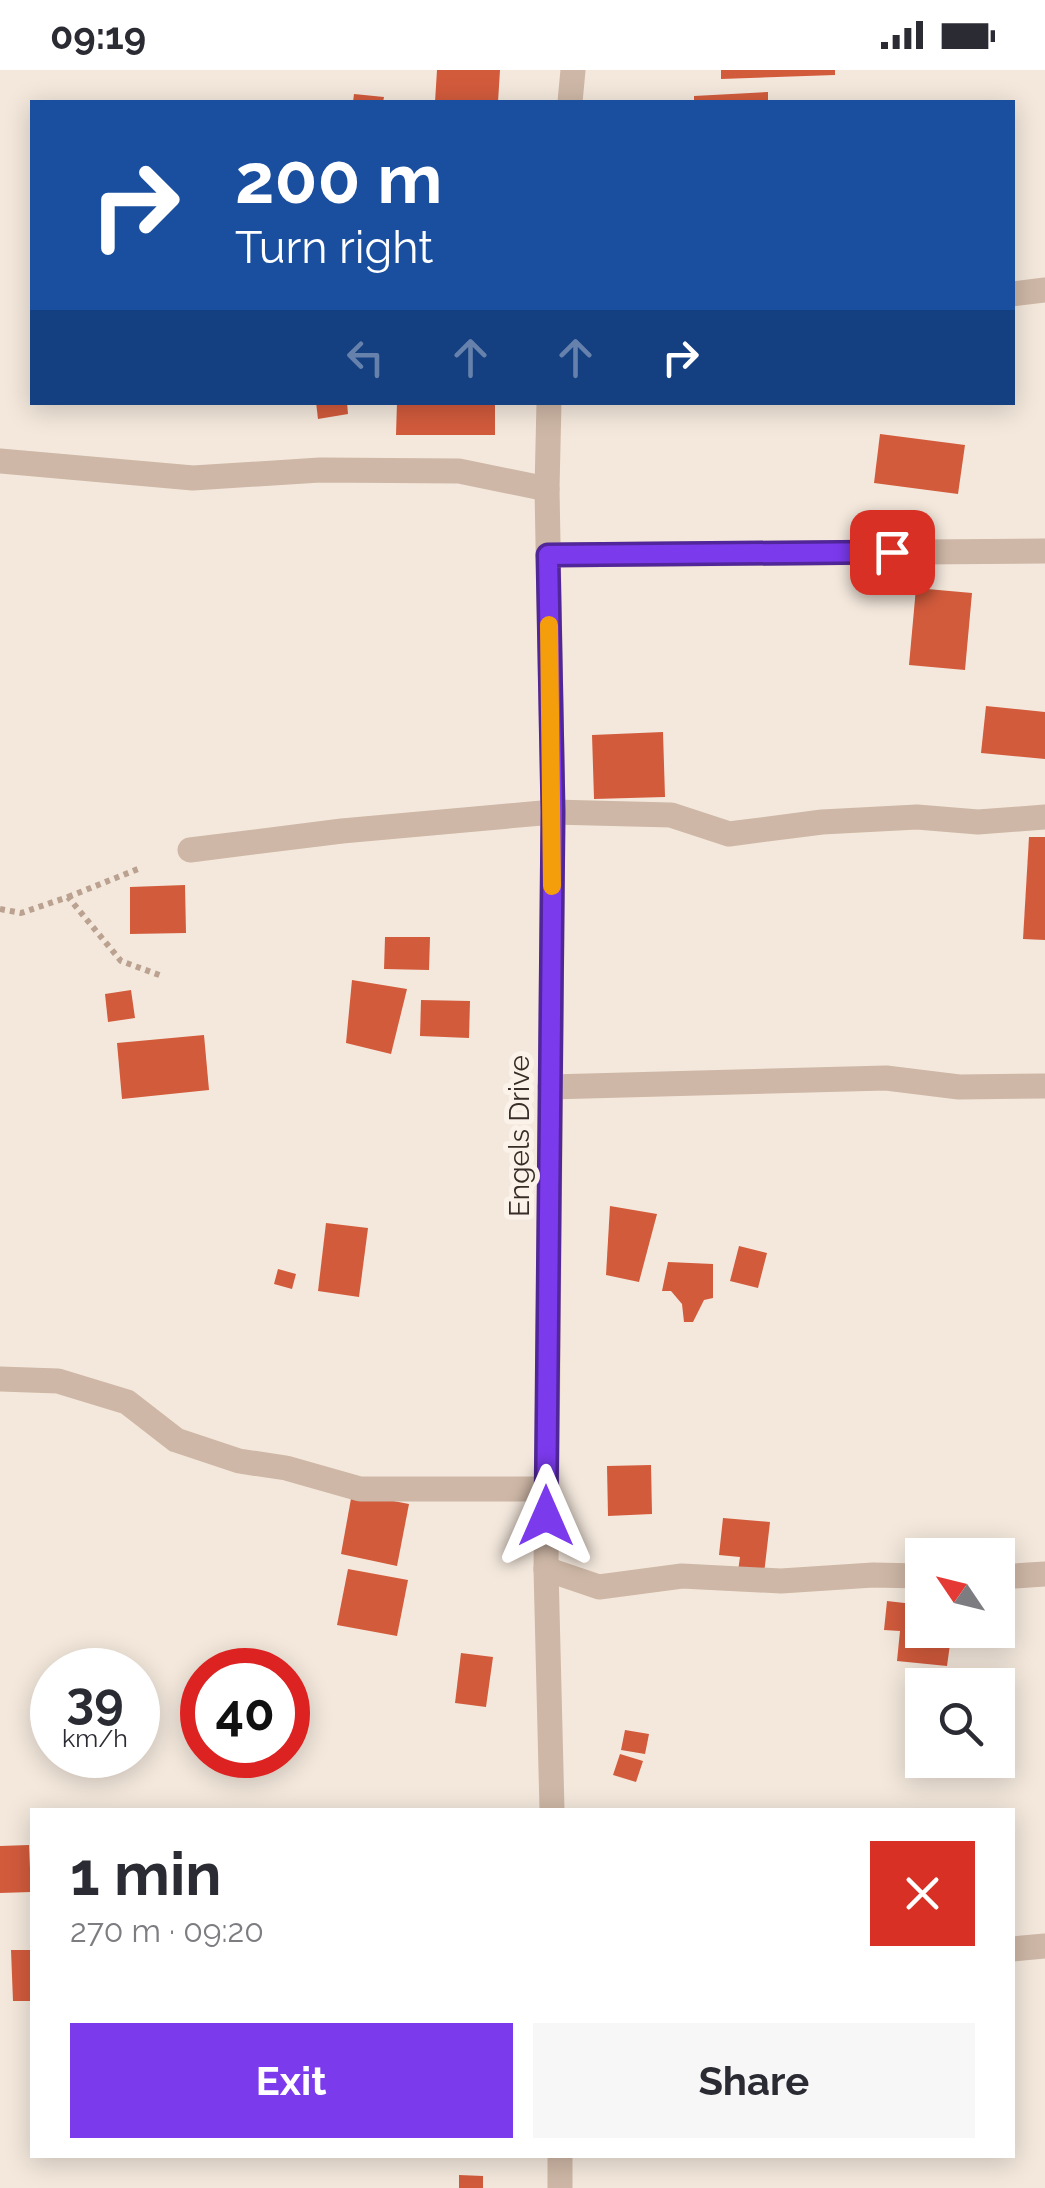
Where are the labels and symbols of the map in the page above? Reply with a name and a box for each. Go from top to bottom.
pin [850,510,935,595]
street label: Engels Drive [503,1055,536,1217]
position arrow [494,1464,598,1568]
north arrow [905,1538,1015,1648]
speed limit sign: 40 [180,1648,310,1778]

